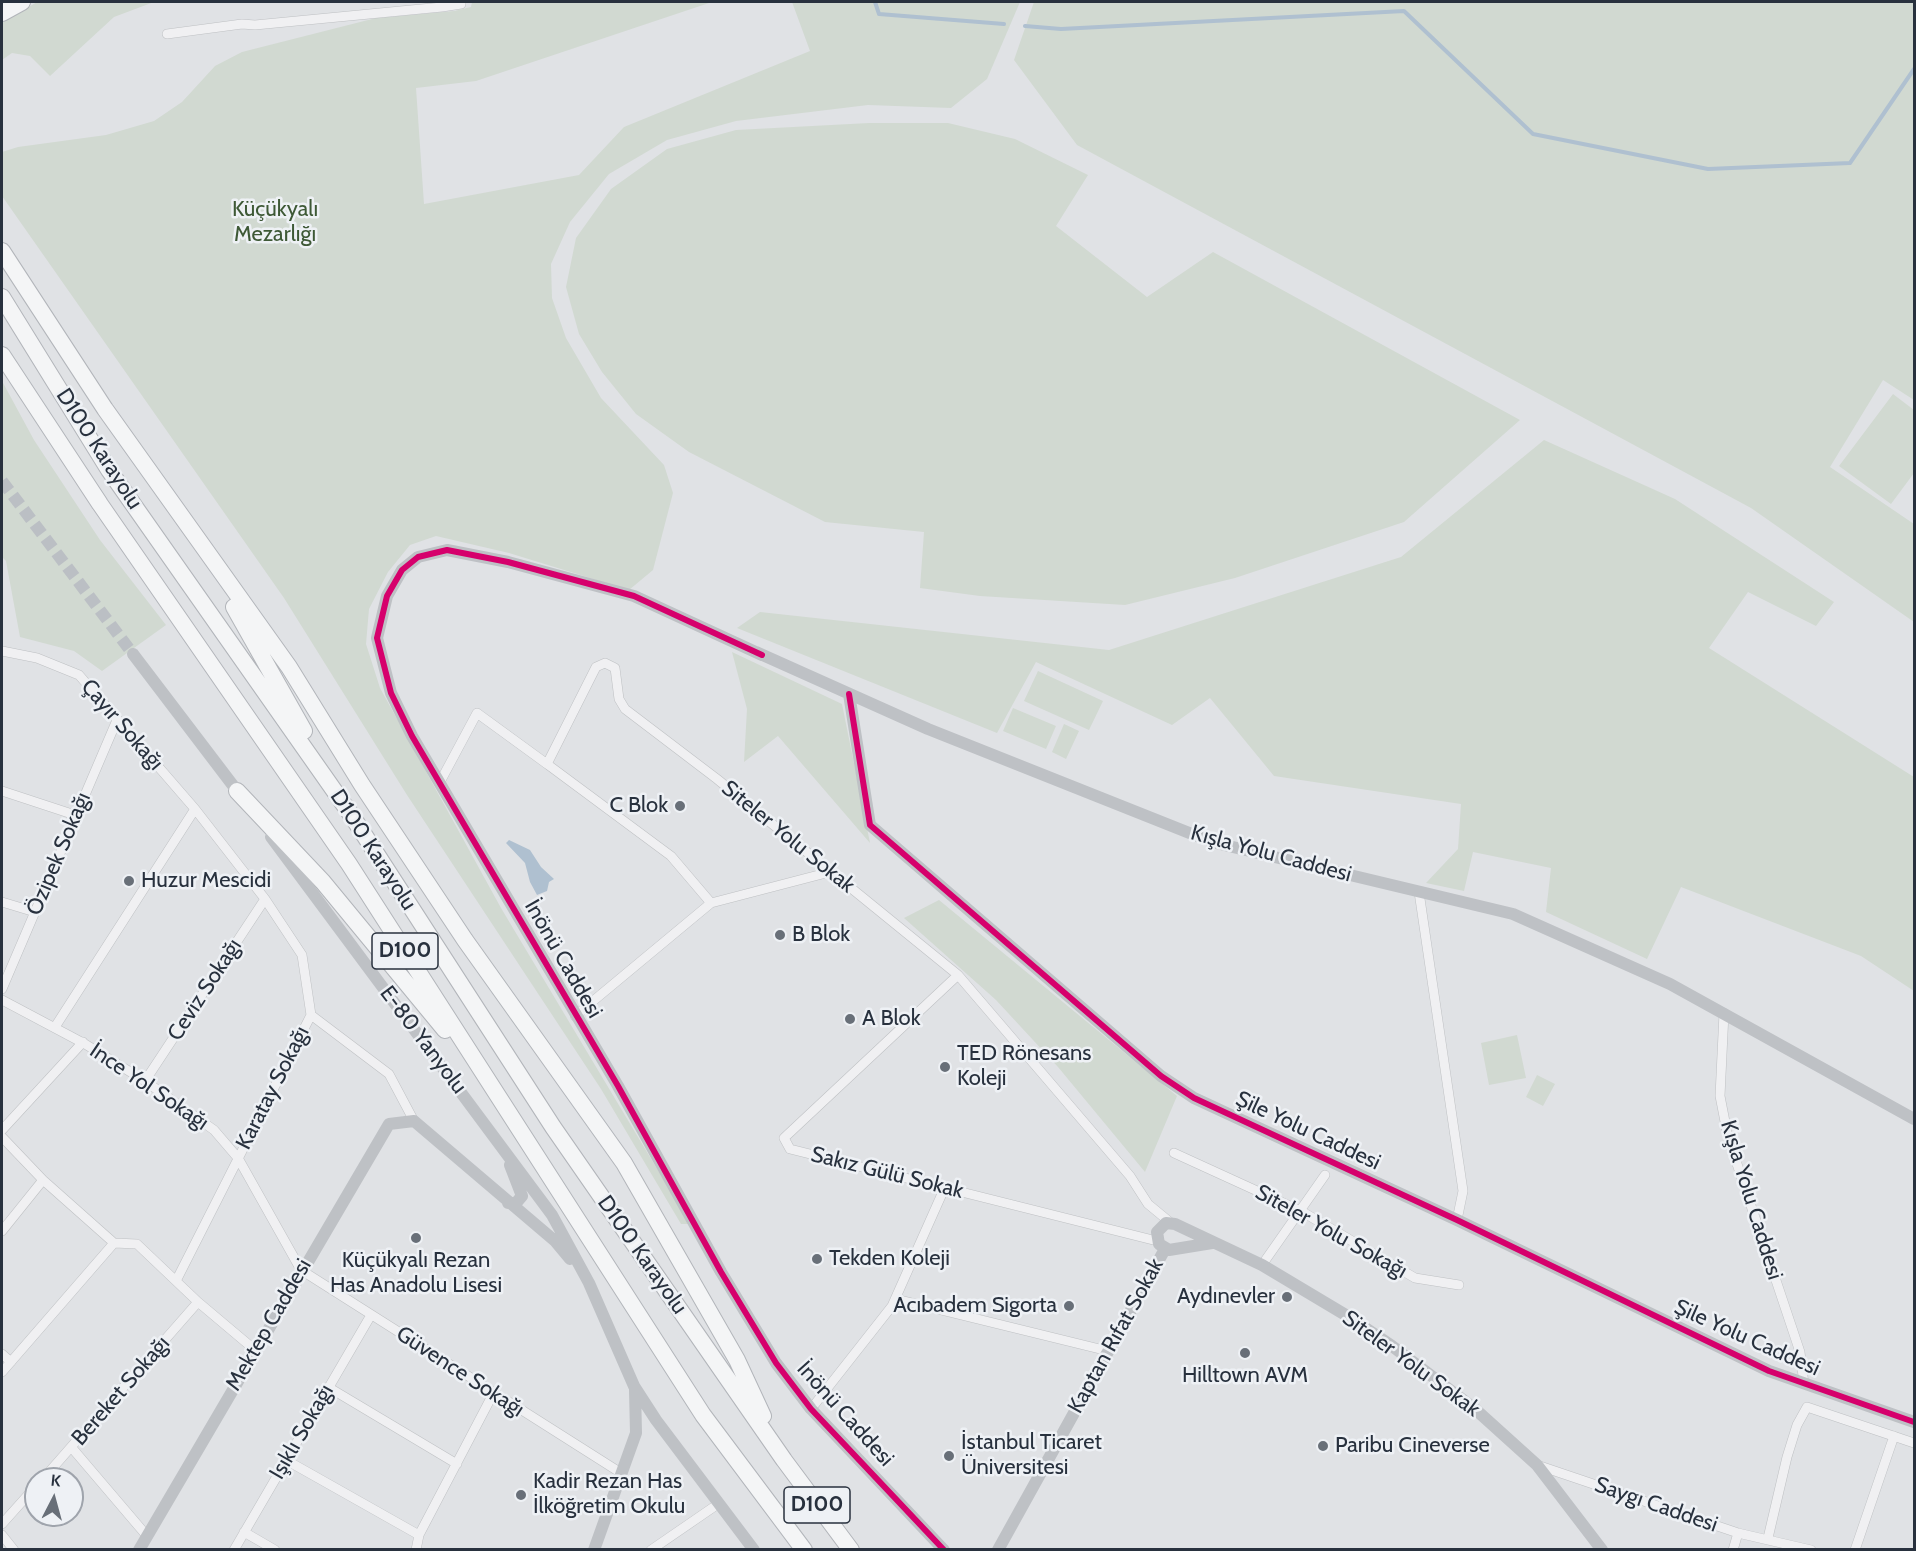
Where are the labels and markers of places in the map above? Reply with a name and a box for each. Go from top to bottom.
place label: C Blok [609,793,668,819]
marker: C Blok [673,799,687,813]
place label: Huzur Mescidi [141,868,271,894]
marker: Huzur Mescidi [122,874,136,888]
place label: B Blok [792,922,850,948]
marker: B Blok [773,928,787,942]
place label: A Blok [862,1006,921,1032]
marker: A Blok [843,1012,857,1026]
place label: TED Rönesans Koleji [957,1041,1091,1092]
marker: TED Rönesans Koleji [938,1060,952,1074]
marker: Küçükyalı Rezan Has Anadolu Lisesi [409,1231,423,1245]
place label: Tekden Koleji [829,1246,950,1272]
place label: Küçükyalı Rezan Has Anadolu Lisesi [330,1248,502,1300]
marker: Tekden Koleji [810,1252,824,1266]
place label: Aydınevler [1177,1284,1275,1310]
marker: Aydınevler [1280,1290,1294,1304]
place label: Acıbadem Sigorta [893,1293,1057,1319]
marker: Acıbadem Sigorta [1062,1299,1076,1313]
marker: Hilltown AVM [1238,1346,1252,1360]
place label: Hilltown AVM [1182,1363,1308,1389]
place label: İstanbul Ticaret Üniversitesi [961,1430,1102,1482]
place label: Paribu Cineverse [1335,1433,1490,1459]
marker: Paribu Cineverse [1316,1439,1330,1453]
marker: İstanbul Ticaret Üniversitesi [942,1449,956,1463]
place label: Kadir Rezan Has İlköğretim Okulu [533,1469,685,1520]
marker: Kadir Rezan Has İlköğretim Okulu [514,1488,528,1502]

